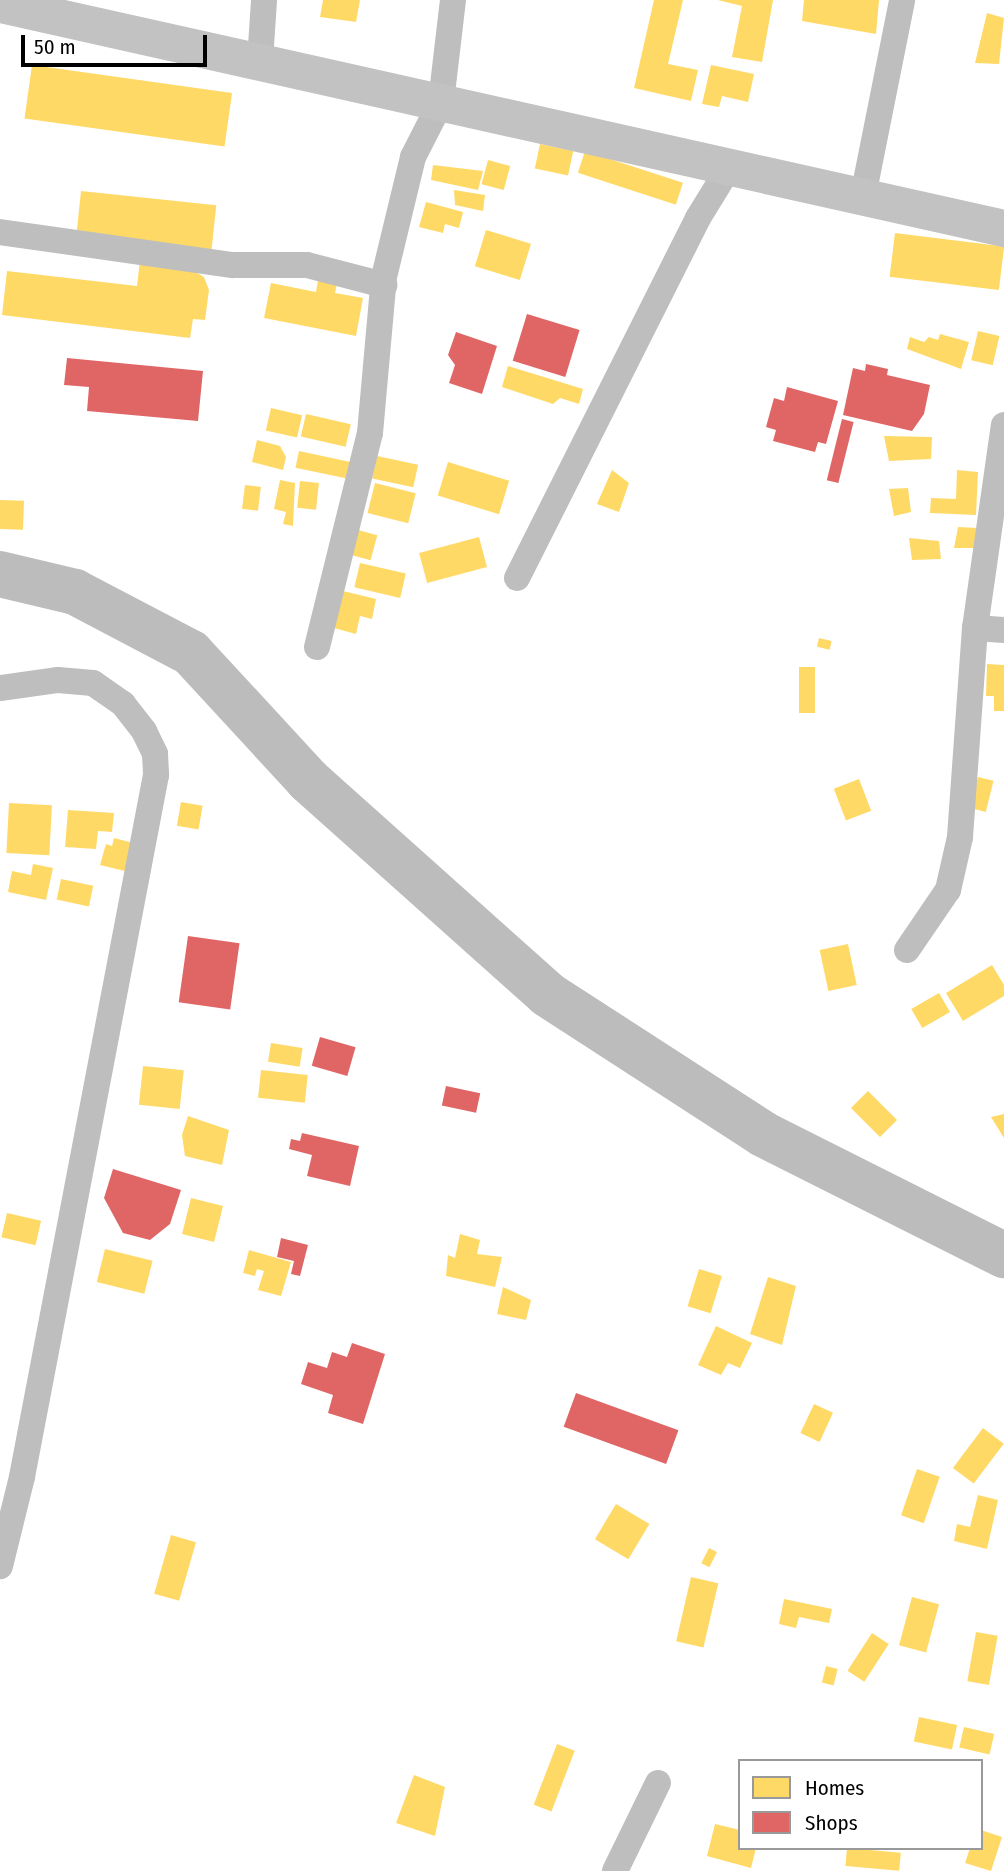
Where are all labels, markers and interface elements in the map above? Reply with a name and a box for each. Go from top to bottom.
scale bar [24,21,210,65]
text: 50 m [34,34,76,60]
legend [738,1759,983,1850]
text: Homes [805,1775,864,1801]
text: Shops [805,1810,858,1836]

